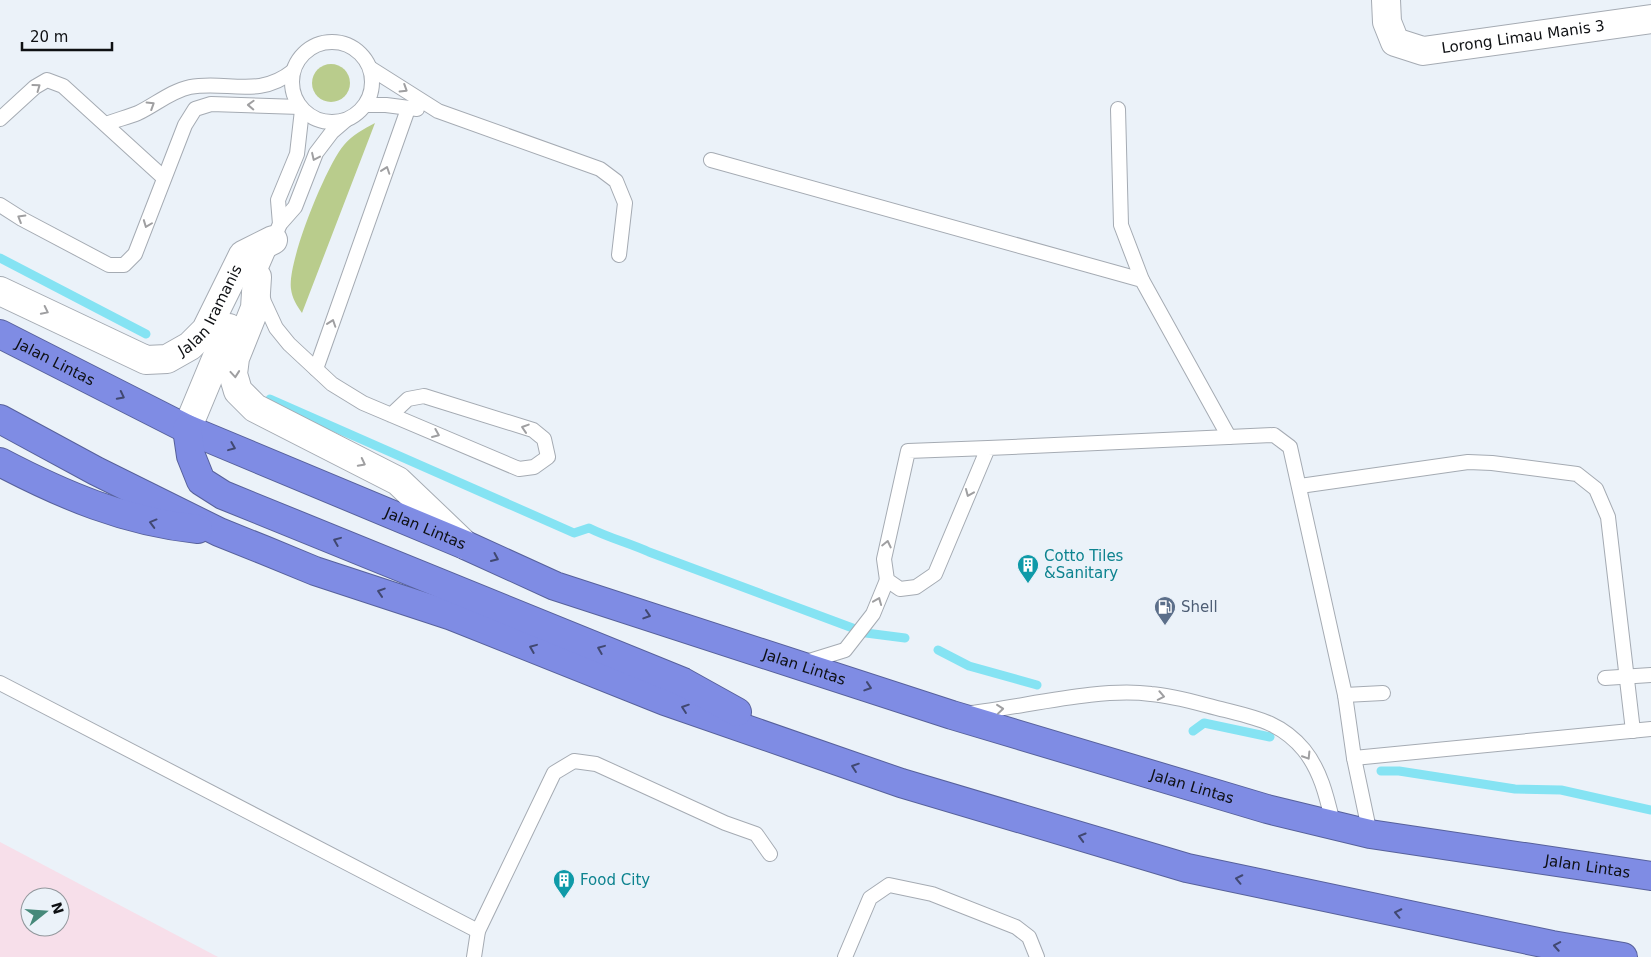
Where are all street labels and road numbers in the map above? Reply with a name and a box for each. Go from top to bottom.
street label: Lorong Limau Manis 3 [1440,17,1606,57]
street label: Jalan Iramanis [174,262,246,360]
street label: Jalan Lintas [12,334,98,390]
street label: Jalan Lintas [381,503,469,553]
street label: Jalan Lintas [760,645,848,689]
street label: Jalan Lintas [1147,765,1236,808]
street label: Jalan Lintas [1543,851,1632,882]

